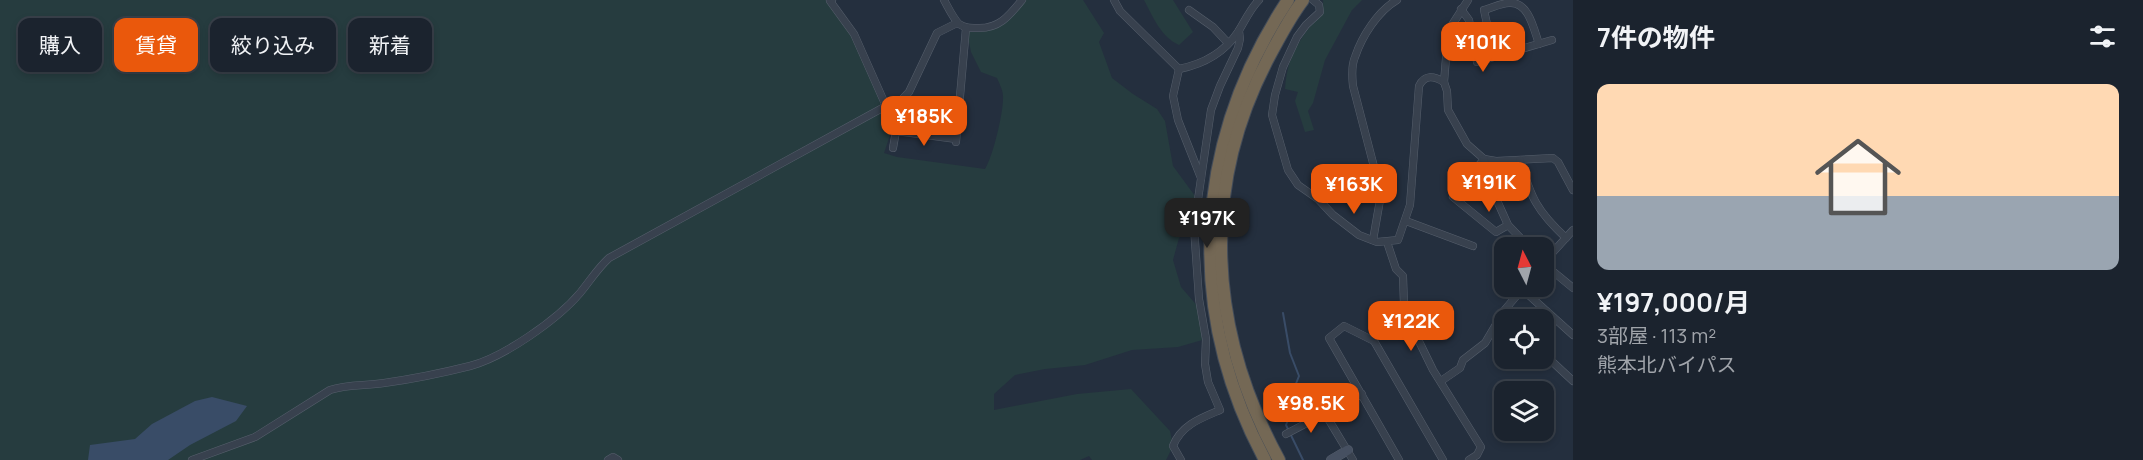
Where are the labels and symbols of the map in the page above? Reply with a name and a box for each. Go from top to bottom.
pin: ¥101K [1441,22,1525,73]
pin: ¥185K [882,96,966,147]
pin: ¥191K [1447,162,1531,213]
pin: ¥163K [1312,164,1396,215]
pin: ¥197K [1165,198,1249,249]
north arrow [1494,237,1554,297]
pin: ¥122K [1369,301,1453,352]
pin: ¥98.5K [1262,383,1360,434]

